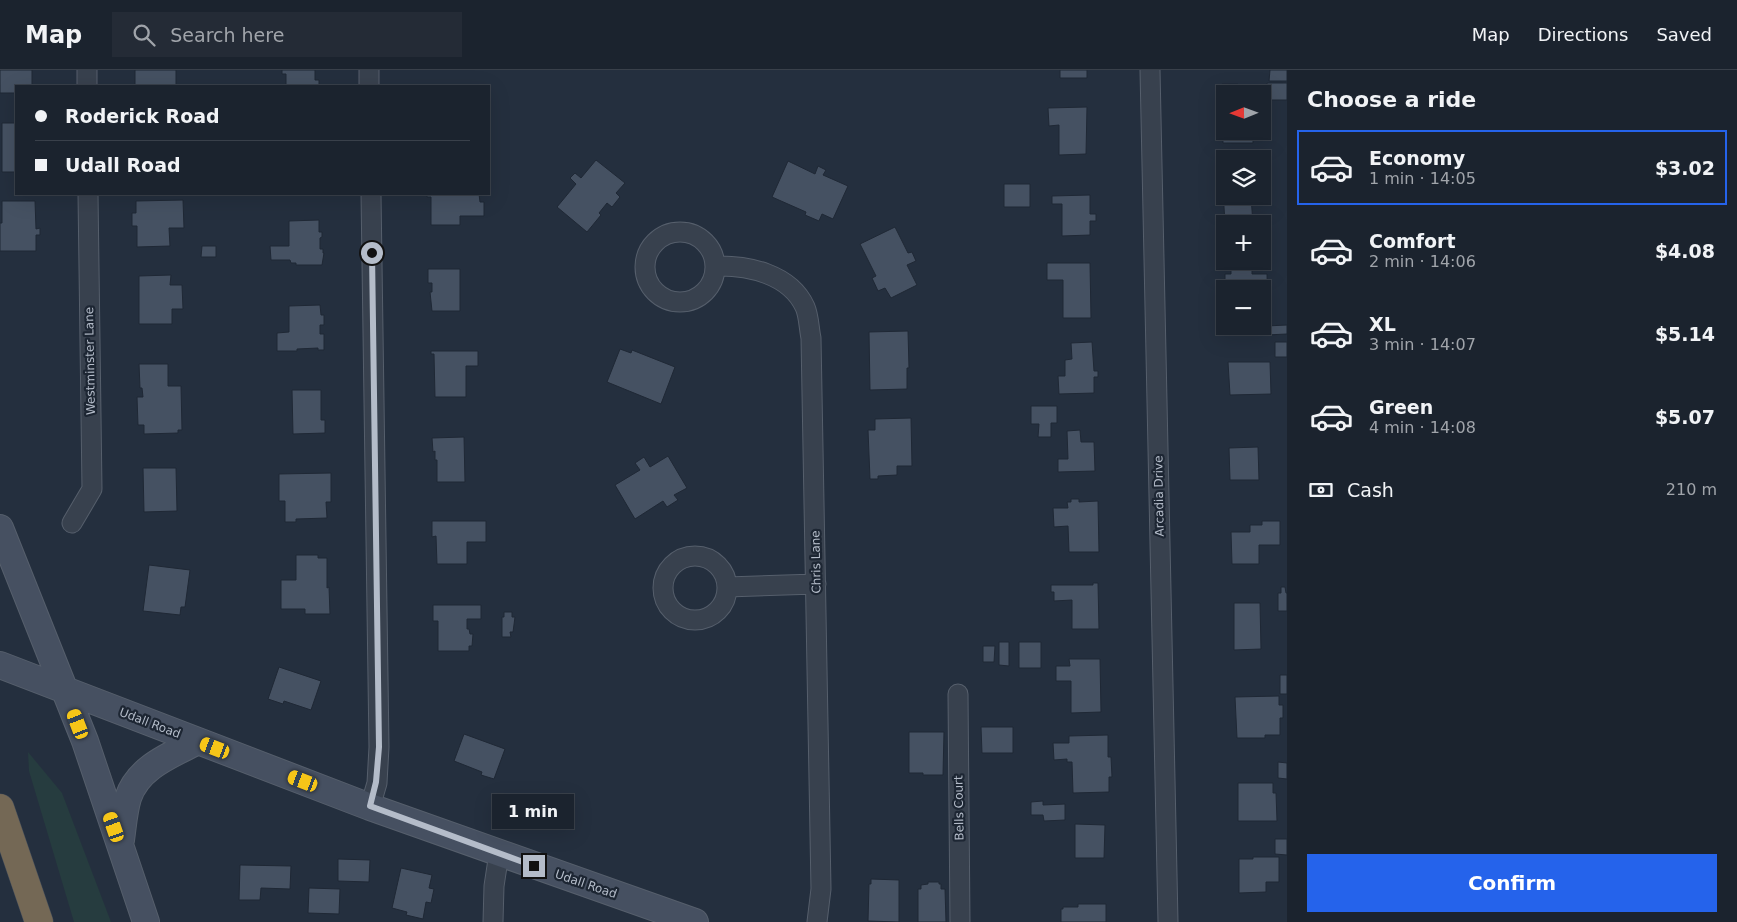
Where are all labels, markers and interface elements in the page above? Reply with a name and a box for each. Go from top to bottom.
search box [112,12,462,57]
text: Map [25,21,82,49]
icon: search [130,21,158,49]
text: Search here [170,24,284,46]
text: Map [1472,24,1510,45]
text: Directions [1538,24,1628,45]
text: Saved [1656,24,1712,45]
north arrow [1216,85,1271,140]
map controls [1216,85,1271,335]
text: Choose a ride [1307,87,1476,112]
text: Roderick Road [65,105,220,127]
icon: car [1309,145,1354,190]
text: Economy [1369,147,1465,169]
button: layers [1216,150,1271,205]
text: Udall Road [65,154,181,176]
text: $3.02 [1655,157,1715,179]
text: 1 min · 14:05 [1369,169,1476,188]
button: + [1216,215,1271,270]
icon: car [1309,228,1354,273]
text: Comfort [1369,230,1456,252]
text: $4.08 [1655,240,1715,262]
route start [361,242,383,264]
text: 2 min · 14:06 [1369,252,1476,271]
button: − [1216,280,1271,335]
street label: Westminster Lane [82,307,98,415]
icon: car [1309,311,1354,356]
text: XL [1369,313,1396,335]
text: $5.14 [1655,323,1715,345]
text: 3 min · 14:07 [1369,335,1476,354]
icon: car [1309,394,1354,439]
text: Green [1369,396,1433,418]
text: $5.07 [1655,406,1715,428]
text: 4 min · 14:08 [1369,418,1476,437]
street label: Arcadia Drive [1151,455,1167,537]
icon: cash [1307,476,1335,504]
text: Cash [1347,479,1394,501]
text: 210 m [1666,480,1717,499]
street label: Chris Lane [808,530,824,594]
street label: Udall Road [117,705,183,741]
car [65,707,90,741]
car [198,736,231,760]
car [286,769,319,793]
street label: Bells Court [951,775,967,841]
callout: 1 min [493,794,575,828]
text: 1 min [508,802,558,821]
car [102,810,125,844]
button: Confirm [1307,854,1717,912]
route end [523,855,545,877]
street label: Udall Road [553,867,619,901]

